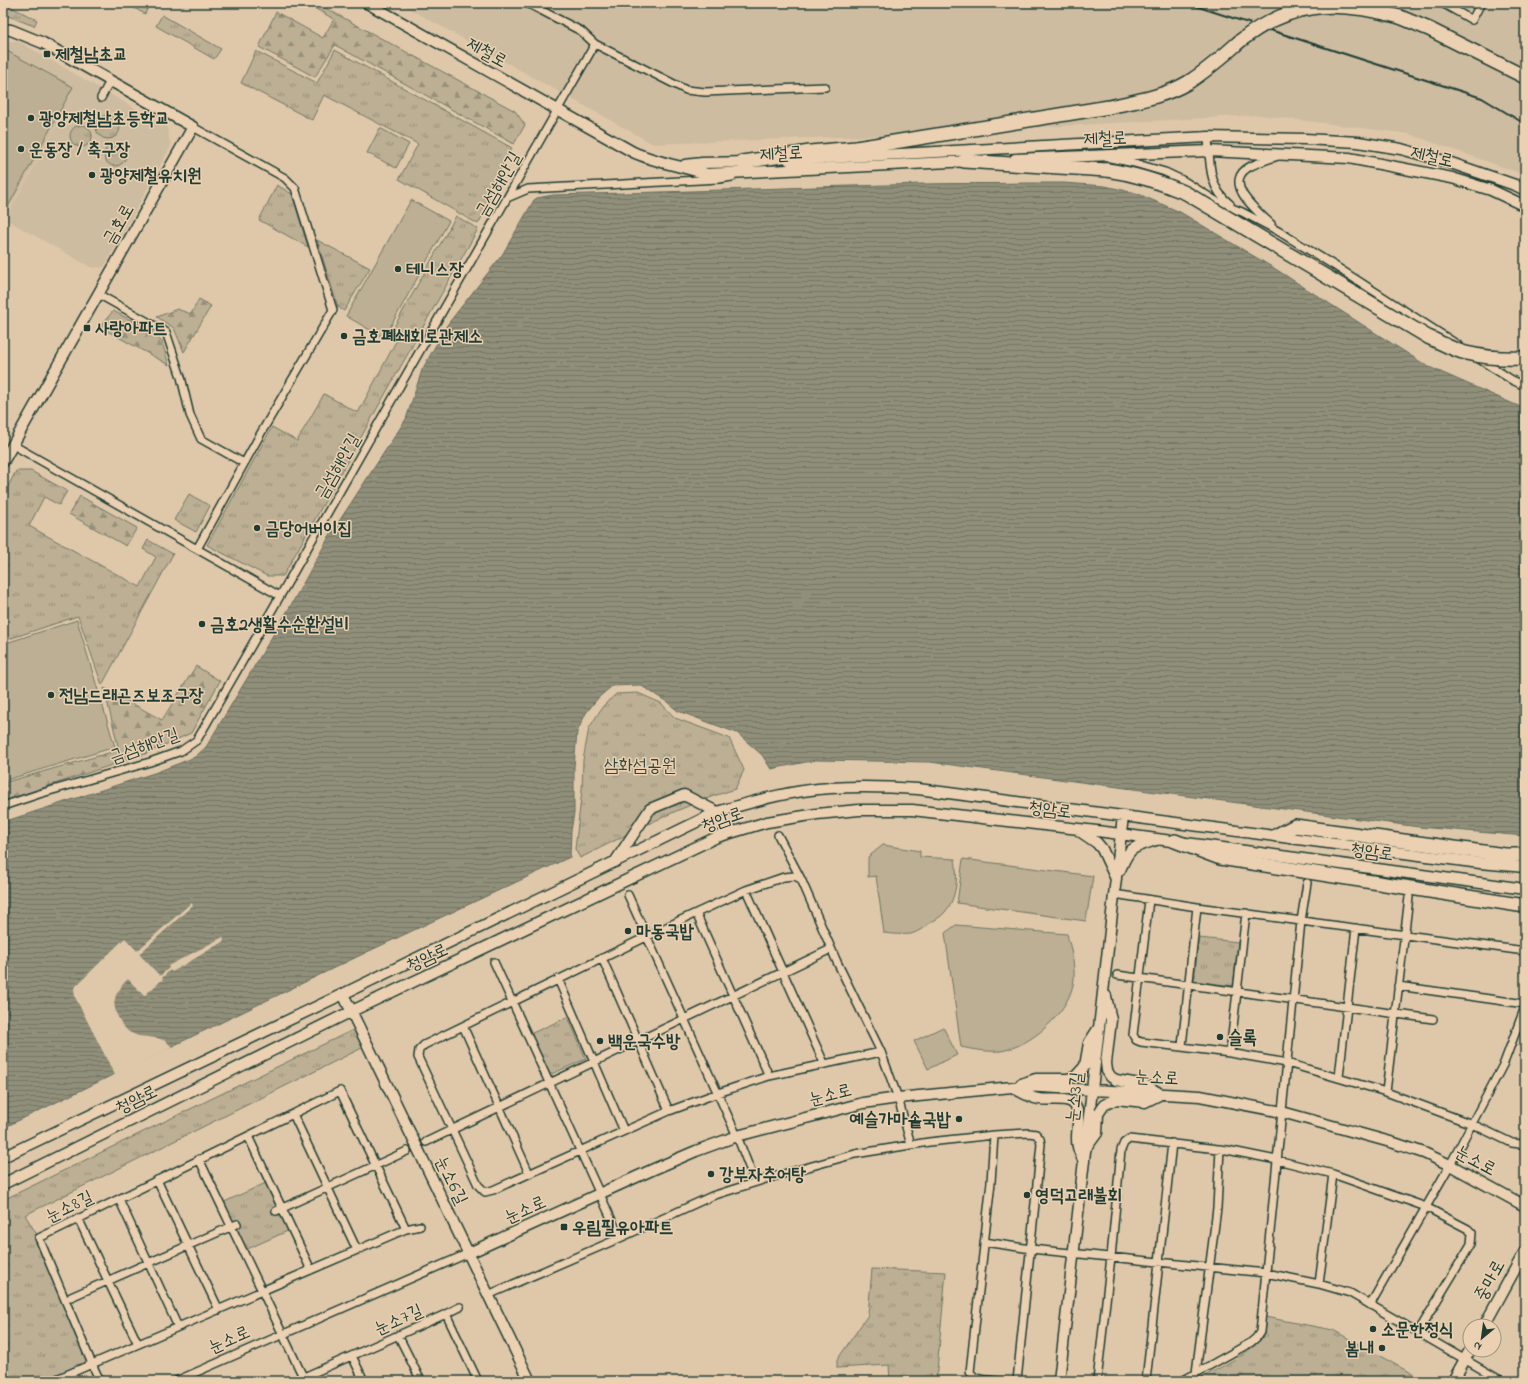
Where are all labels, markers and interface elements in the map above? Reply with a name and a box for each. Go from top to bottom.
street label: 제철로 [461,32,511,76]
place label: 제철남초교 [55,43,127,69]
marker: 제철남초교 [42,49,52,59]
place label: 광양제철남초등학교 [39,107,169,133]
marker: 광양제철남초등학교 [26,113,36,123]
street label: 제철로 [1083,126,1127,154]
place label: 운동장 / 축구장 [29,138,131,164]
street label: 제철로 [1407,140,1456,176]
street label: 제철로 [759,141,803,169]
marker: 운동장 / 축구장 [16,144,26,154]
street label: 금섬해안길 [470,147,529,223]
place label: 광양제철유치원 [100,164,201,190]
marker: 광양제철유치원 [87,170,97,180]
street label: 금호로 [98,200,142,250]
place label: 테니스장 [406,258,464,284]
marker: 테니스장 [393,264,403,274]
place label: 사랑아파트 [95,317,167,343]
marker: 사랑아파트 [82,323,92,333]
place label: 금호폐쇄회로관제소 [352,325,482,351]
marker: 금호폐쇄회로관제소 [339,331,349,341]
street label: 금섬해안길 [309,429,368,505]
place label: 금당어버이집 [265,517,352,543]
marker: 금당어버이집 [252,523,262,533]
place label: 금호2생활수순환설비 [210,613,349,639]
marker: 금호2생활수순환설비 [197,619,207,629]
place label: 전남드래곤즈보조구장 [59,684,204,710]
marker: 전남드래곤즈보조구장 [46,690,56,700]
street label: 금섬해안길 [106,722,184,771]
park label: 삼화섬공원 [604,754,676,780]
street label: 청암로 [1027,795,1073,827]
street label: 청암로 [698,801,748,841]
street label: 청암로 [1348,837,1395,869]
place label: 마동국밥 [636,920,694,946]
marker: 마동국밥 [623,926,633,936]
street label: 청암로 [403,938,453,980]
place label: 슬록 [1228,1026,1257,1052]
place label: 백운국수방 [608,1030,681,1056]
marker: 슬록 [1215,1032,1225,1042]
marker: 백운국수방 [595,1036,605,1046]
street label: 눈소로 [1135,1065,1179,1093]
street label: 눈소3길 [1060,1070,1092,1124]
street label: 눈소로 [806,1078,855,1114]
street label: 청암로 [112,1080,162,1122]
place label: 예슬가마솥국밥 [850,1108,952,1134]
marker: 예슬가마솥국밥 [954,1114,964,1124]
street label: 눈소로 [1450,1140,1500,1183]
street label: 눈소6길 [427,1152,473,1210]
place label: 강부자추어탕 [719,1163,806,1189]
marker: 강부자추어탕 [706,1169,716,1179]
place label: 영덕고래불회 [1035,1184,1122,1210]
street label: 눈소8길 [42,1185,99,1230]
street label: 눈소로 [501,1190,551,1232]
marker: 영덕고래불회 [1022,1190,1032,1200]
place label: 우림필유아파트 [572,1216,673,1242]
marker: 우림필유아파트 [559,1222,569,1232]
street label: 중마로 [1469,1256,1513,1306]
street label: 눈소7길 [370,1298,428,1343]
place label: 소문한정식 [1381,1318,1453,1344]
north arrow [1462,1318,1502,1358]
street label: 눈소로 [205,1320,255,1362]
marker: 소문한정식 [1368,1324,1378,1334]
place label: 봄내 [1345,1337,1374,1363]
text: N [1471,1337,1485,1355]
marker: 봄내 [1377,1343,1387,1353]

